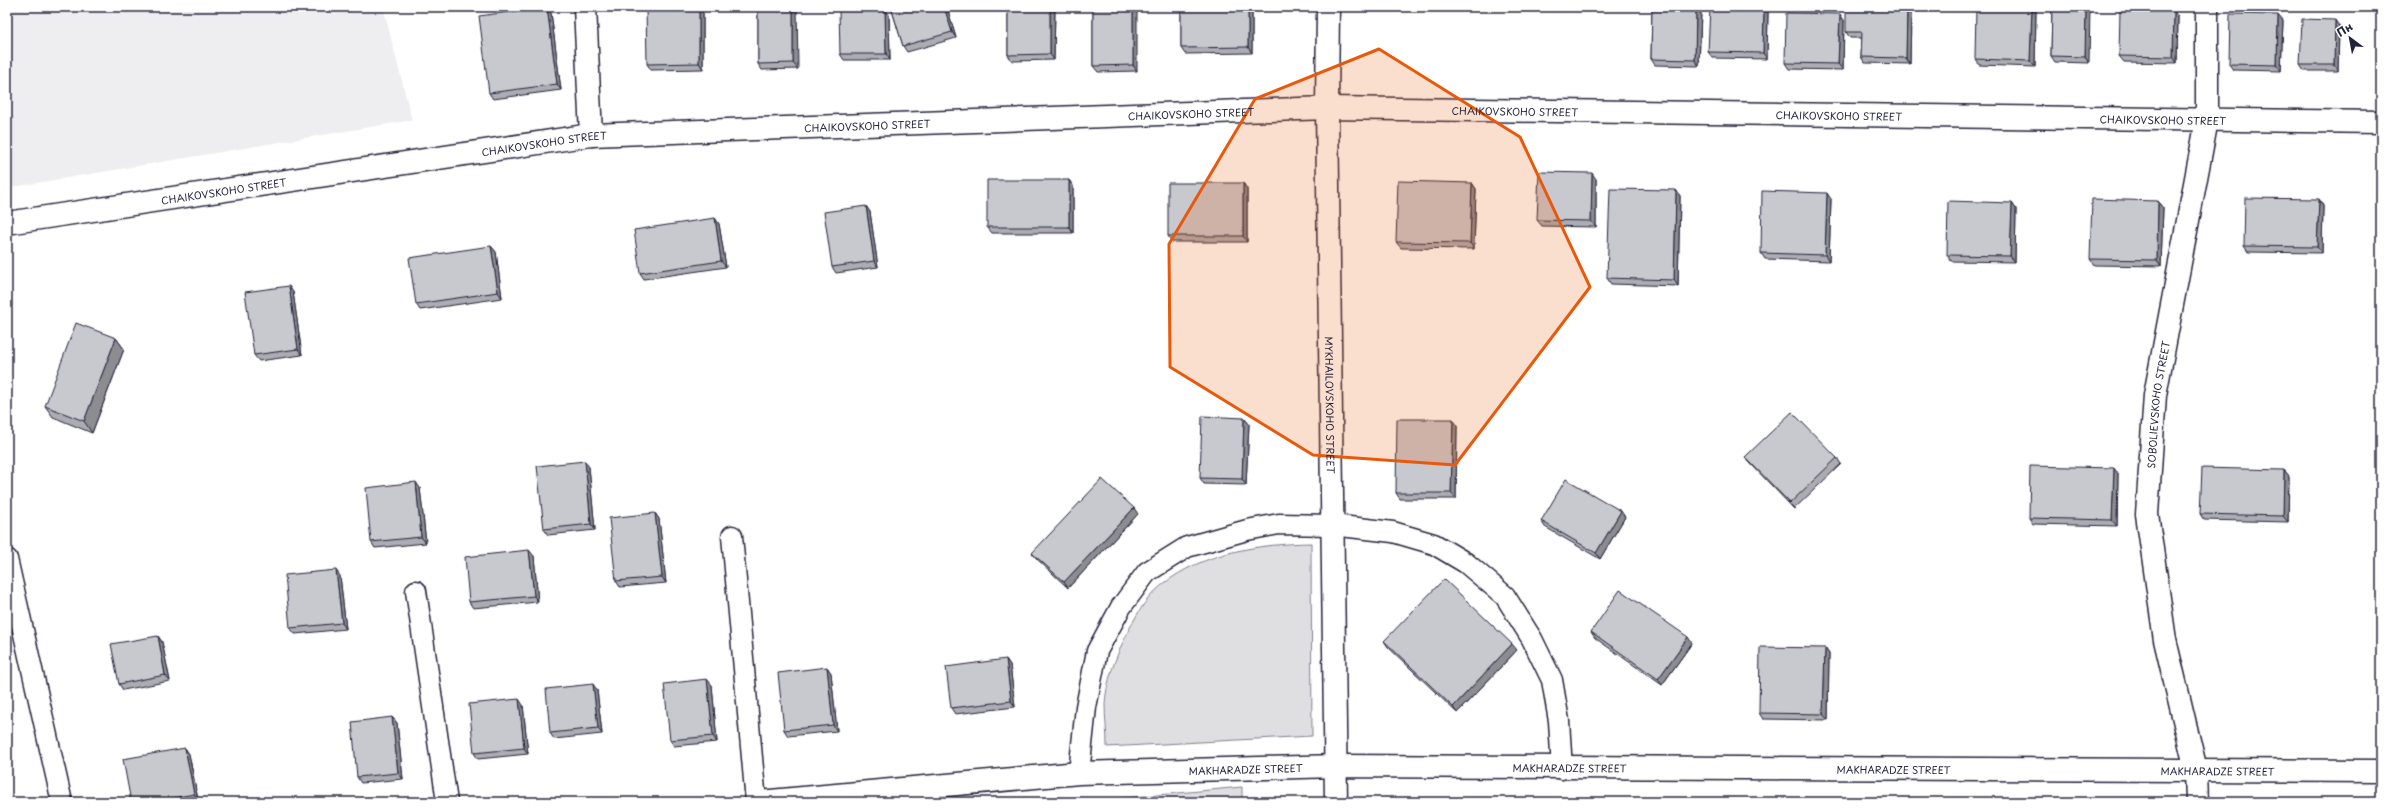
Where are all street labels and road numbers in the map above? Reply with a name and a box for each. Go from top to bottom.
street label: CHAIKOVSKOHO STREET [1452,102,1578,119]
street label: CHAIKOVSKOHO STREET [1128,103,1255,123]
street label: CHAIKOVSKOHO STREET [1776,106,1902,123]
street label: CHAIKOVSKOHO STREET [2100,111,2226,127]
street label: CHAIKOVSKOHO STREET [804,115,931,135]
street label: CHAIKOVSKOHO STREET [480,127,607,159]
street label: CHAIKOVSKOHO STREET [160,174,287,207]
street label: MYKHAILOVSKOHO STREET [1322,336,1339,474]
street label: SOBOLIEVSKOHO STREET [2143,339,2173,469]
street label: MAKHARADZE STREET [1188,759,1303,778]
street label: MAKHARADZE STREET [1513,759,1627,775]
street label: MAKHARADZE STREET [1837,761,1951,776]
street label: MAKHARADZE STREET [2161,762,2275,778]

